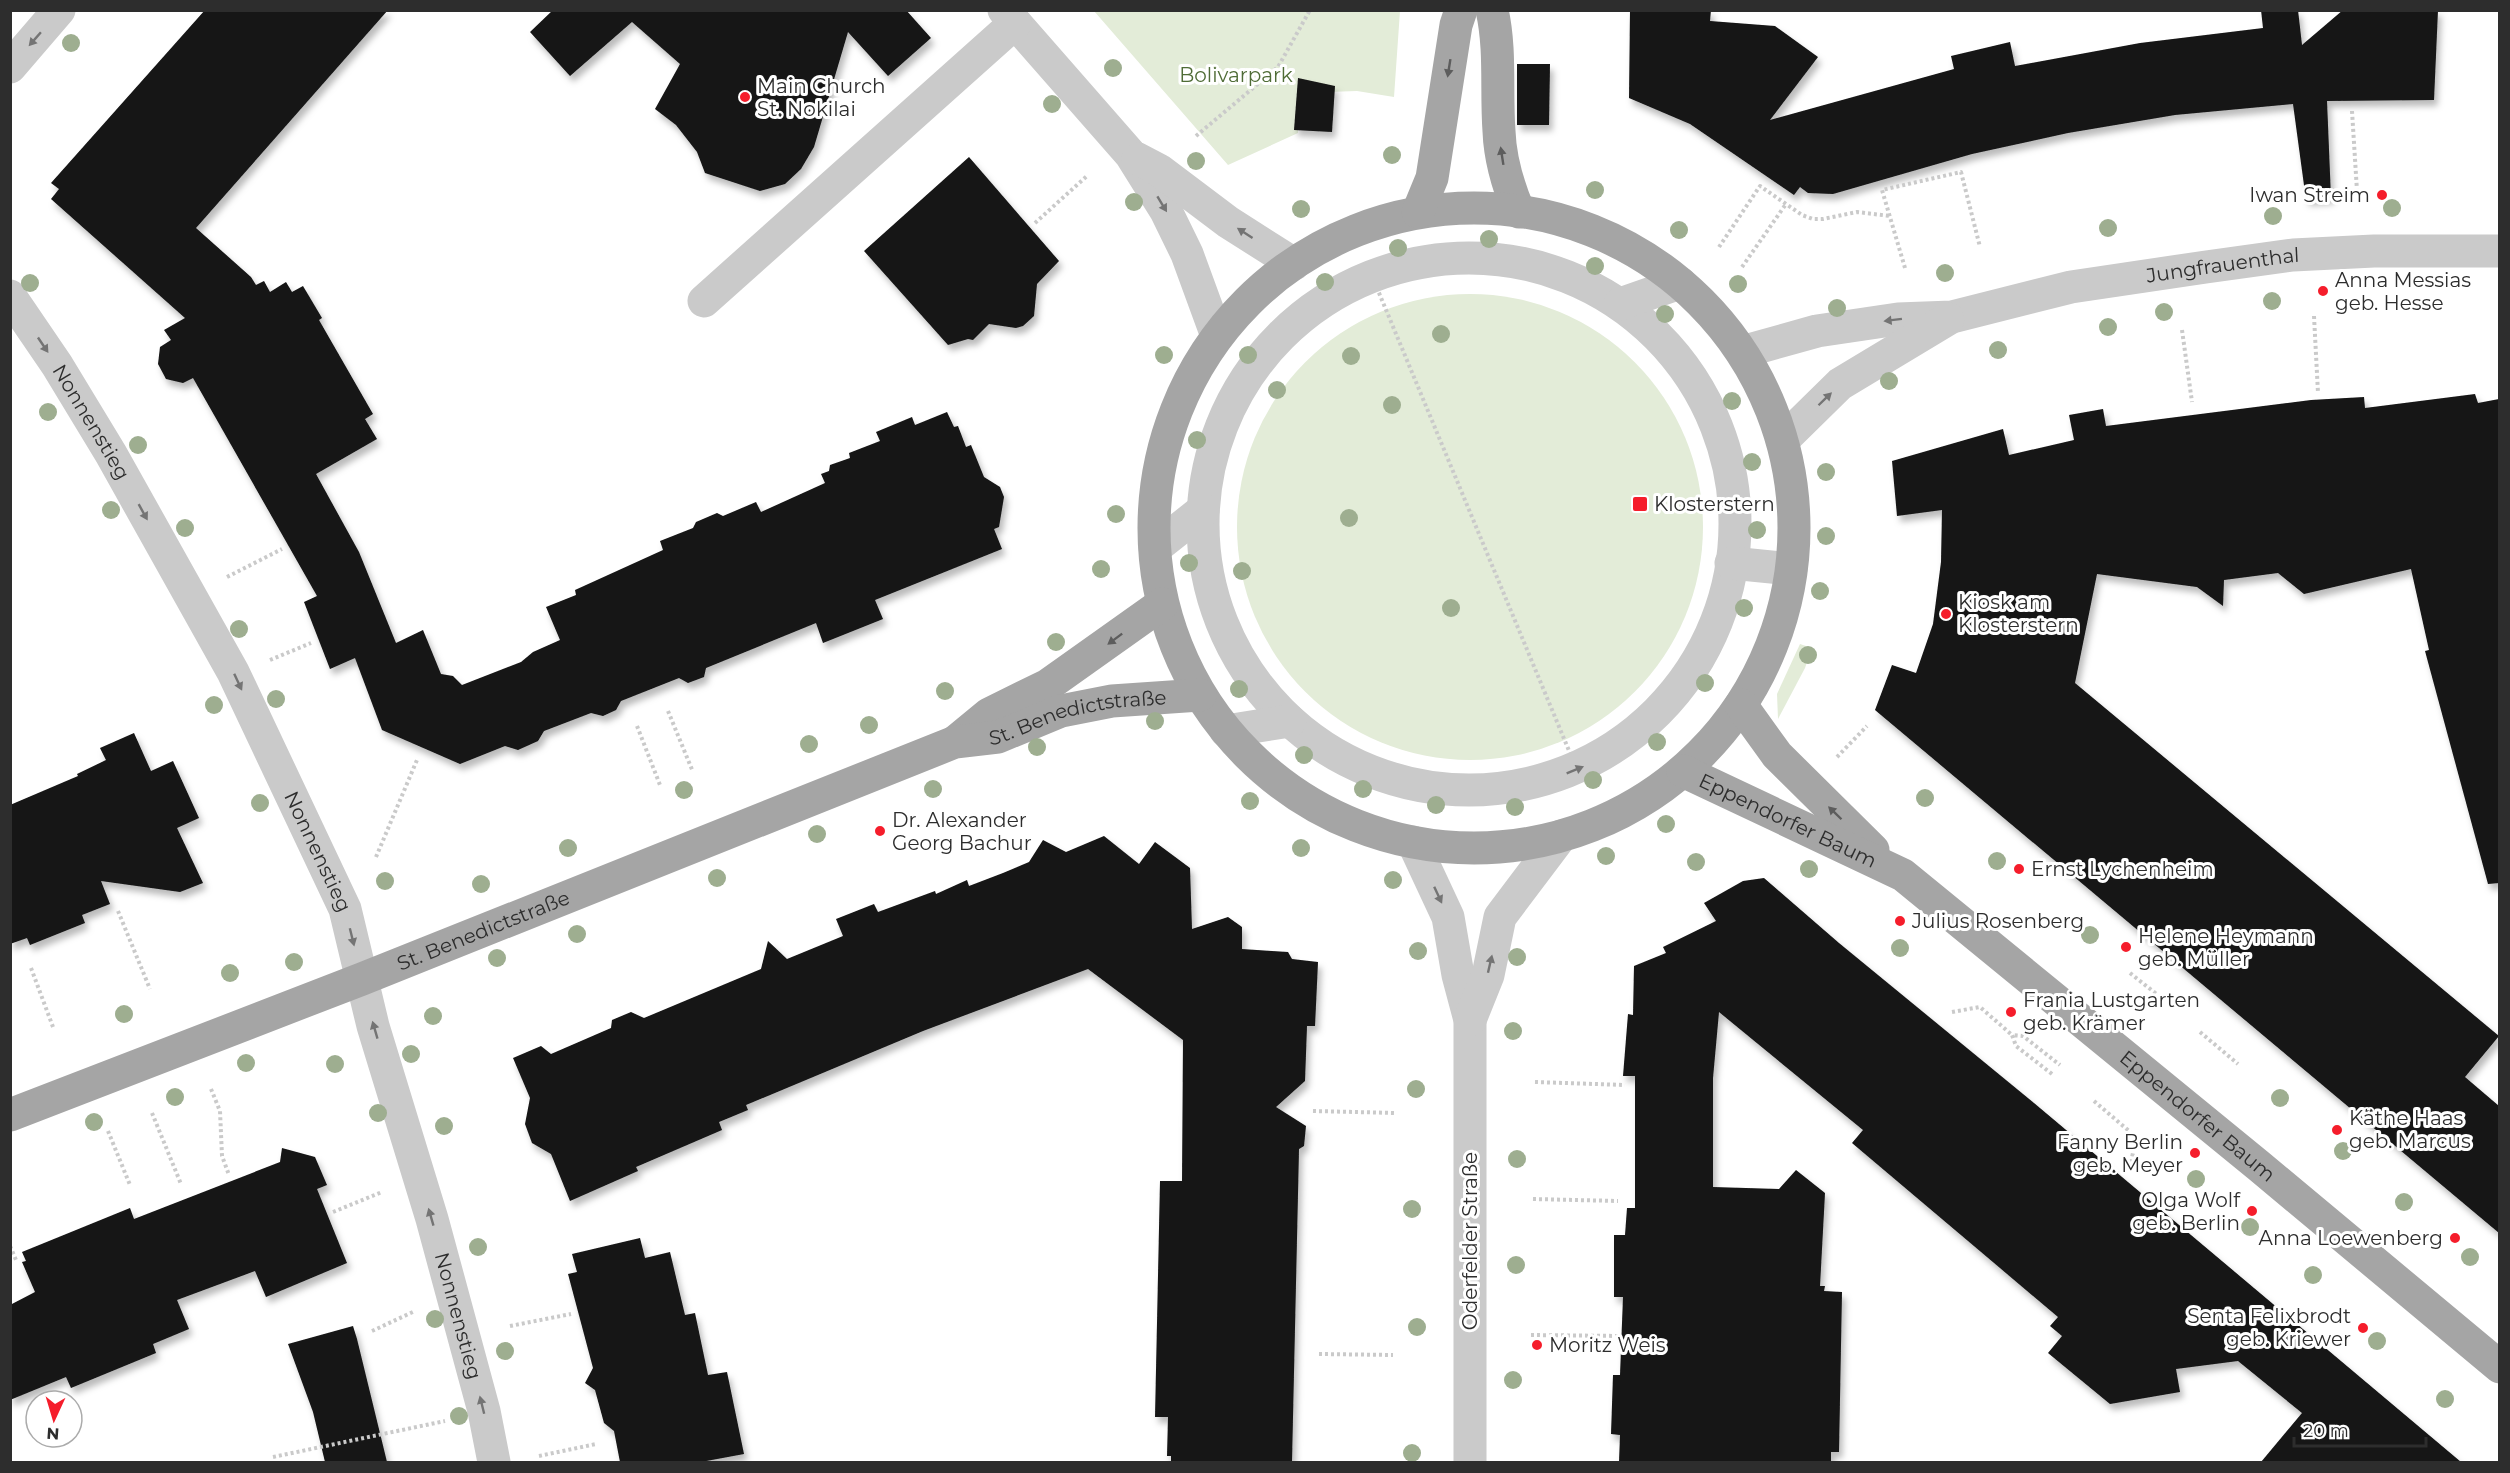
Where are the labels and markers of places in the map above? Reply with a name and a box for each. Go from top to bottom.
place label: Main Church St. Nokilai [757,74,886,121]
marker: Main Church St. Nokilai [738,90,752,104]
place label: Iwan Streim [2249,183,2370,207]
marker: Iwan Streim [2375,188,2389,202]
place label: Anna Messias geb. Hesse [2335,268,2471,315]
marker: Anna Messias geb. Hesse [2316,284,2330,298]
place label: Klosterstern [1654,492,1775,516]
marker: Klosterstern [1631,495,1649,513]
place label: Kiosk am Klosterstern [1958,590,2079,637]
marker: Kiosk am Klosterstern [1939,607,1953,621]
place label: Dr. Alexander Georg Bachur [892,808,1032,855]
marker: Dr. Alexander Georg Bachur [873,824,887,838]
place label: Ernst Lychenheim [2031,857,2214,881]
marker: Ernst Lychenheim [2012,862,2026,876]
place label: Julius Rosenberg [1911,909,2084,933]
marker: Julius Rosenberg [1893,914,1907,928]
place label: Helene Heymann geb. Müller [2138,924,2314,971]
marker: Helene Heymann geb. Müller [2119,940,2133,954]
place label: Frania Lustgarten geb. Krämer [2023,988,2200,1035]
marker: Frania Lustgarten geb. Krämer [2004,1005,2018,1019]
place label: Käthe Haas geb. Marcus [2349,1106,2471,1153]
marker: Käthe Haas geb. Marcus [2330,1123,2344,1137]
place label: Fanny Berlin geb. Meyer [2057,1130,2183,1177]
marker: Fanny Berlin geb. Meyer [2188,1146,2202,1160]
place label: Olga Wolf geb. Berlin [2132,1188,2241,1235]
marker: Olga Wolf geb. Berlin [2245,1204,2259,1218]
place label: Anna Loewenberg [2259,1226,2443,1250]
marker: Anna Loewenberg [2448,1231,2462,1245]
place label: Senta Felixbrodt geb. Kriewer [2187,1304,2351,1351]
marker: Senta Felixbrodt geb. Kriewer [2356,1321,2370,1335]
place label: Moritz Weis [1549,1333,1666,1357]
marker: Moritz Weis [1530,1338,1544,1352]

